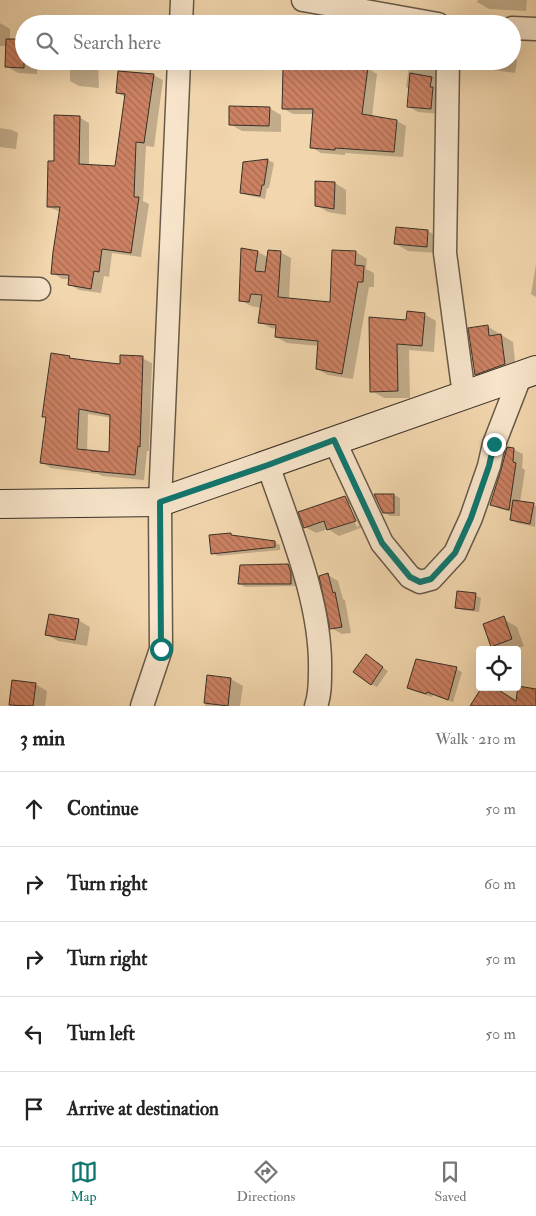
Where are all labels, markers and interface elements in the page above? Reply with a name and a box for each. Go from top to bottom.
search box [15,15,521,70]
icon: search [33,29,61,57]
text: Search here [73,31,161,55]
route end [483,433,506,456]
route start [150,638,173,661]
map controls [476,646,521,691]
button: locate [476,646,521,691]
text: 3 min [20,725,65,752]
text: Walk · 210 m [435,729,516,749]
icon: ahead [20,795,48,823]
text: Continue [67,797,138,821]
text: 50 m [485,799,516,819]
icon: right [20,870,48,898]
text: Turn right [67,872,147,896]
text: 60 m [484,874,516,894]
icon: right [20,945,48,973]
text: Turn right [67,947,147,971]
text: 50 m [485,949,516,969]
icon: left [20,1020,48,1048]
text: Turn left [67,1022,135,1046]
text: 50 m [485,1024,516,1044]
icon: arrive [20,1095,48,1123]
text: Arrive at destination [67,1097,219,1121]
tab: Map [70,1158,98,1205]
tab: Directions [237,1158,295,1205]
tab: Saved [434,1158,466,1205]

